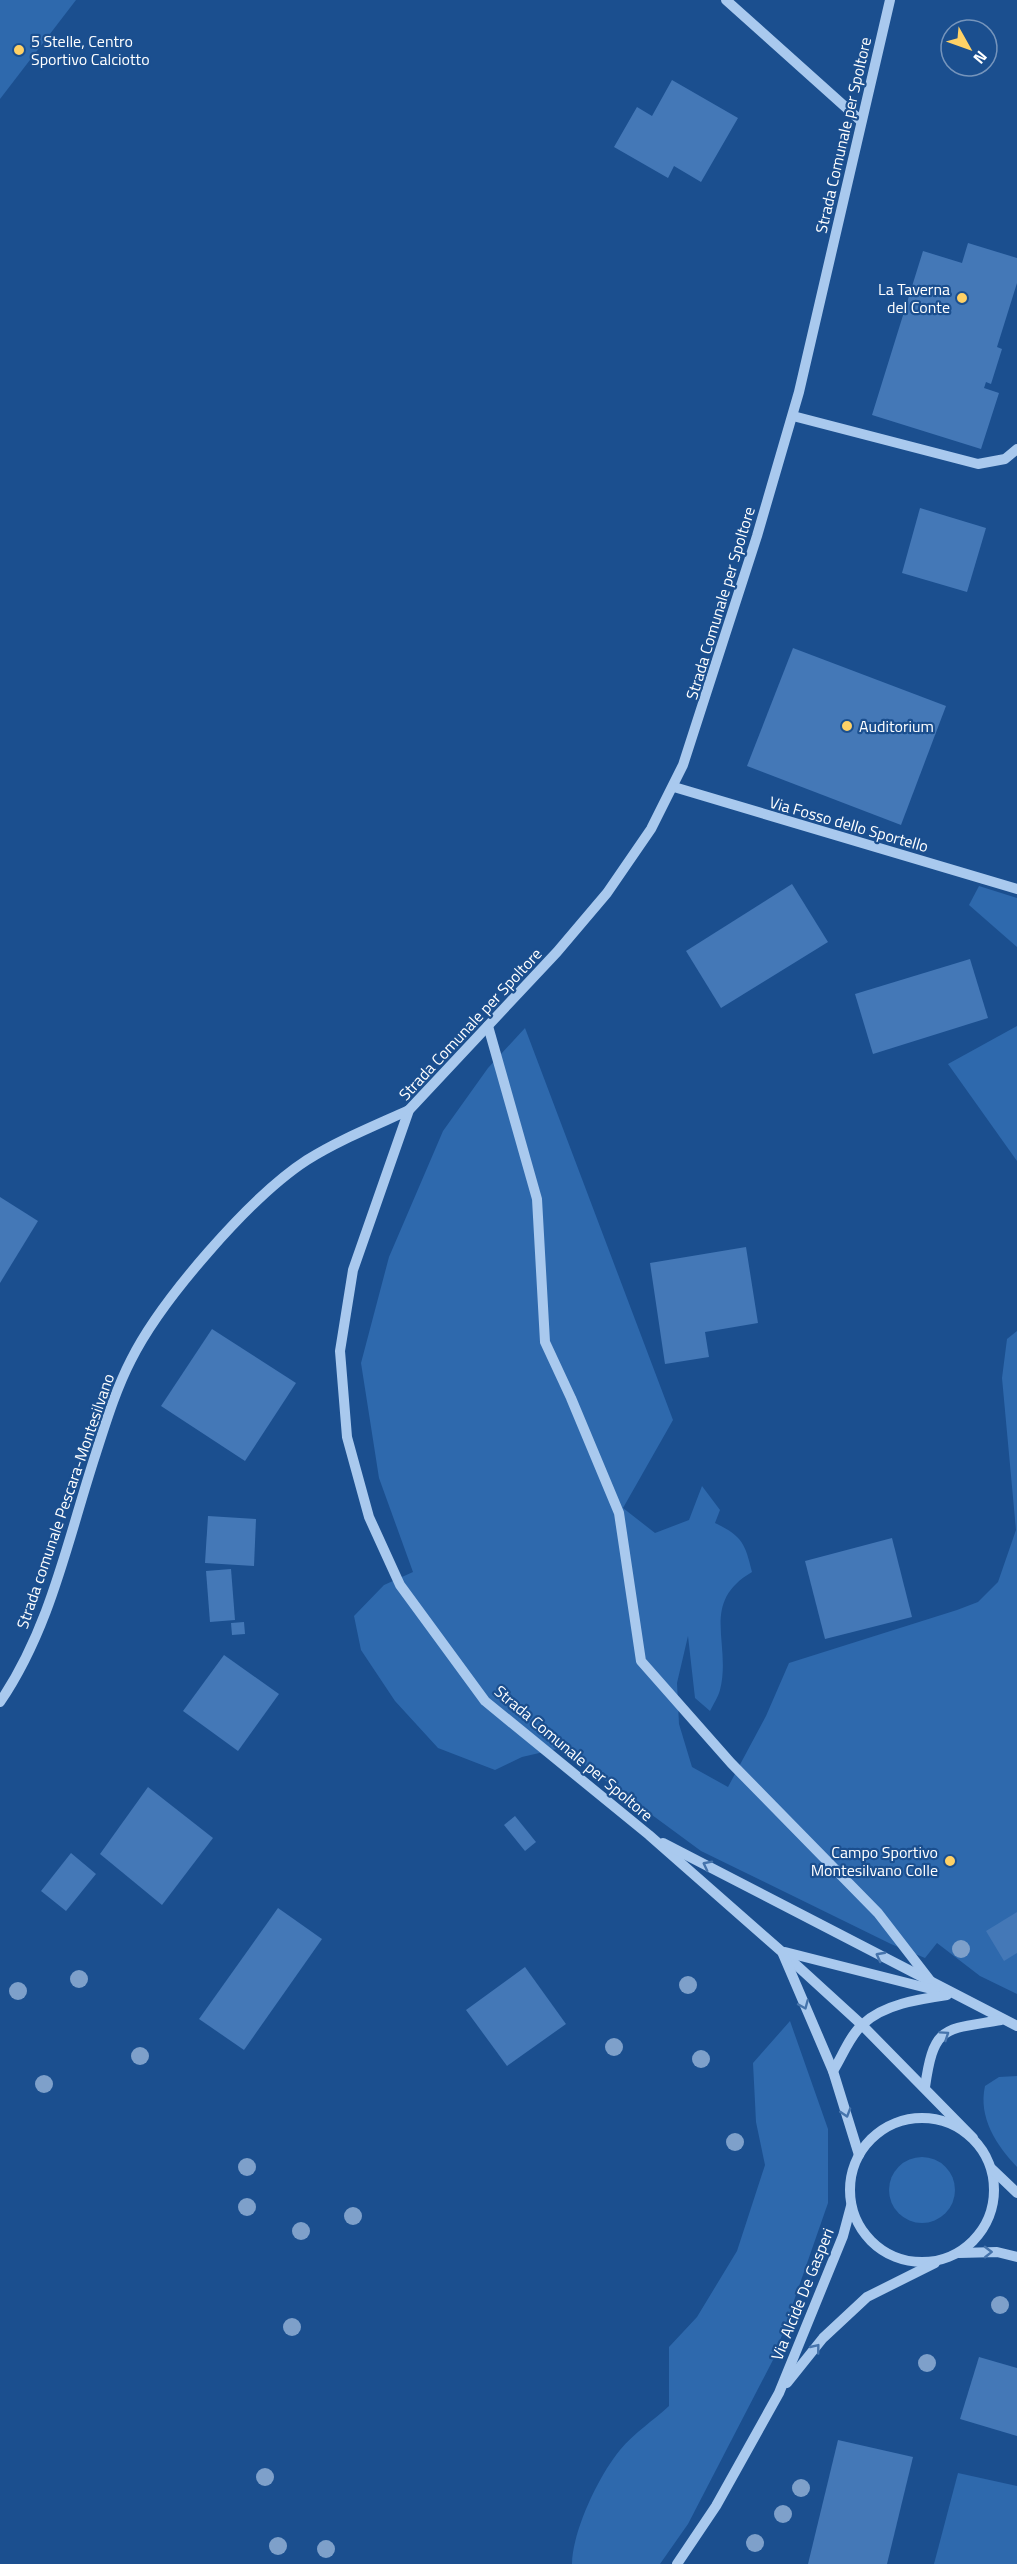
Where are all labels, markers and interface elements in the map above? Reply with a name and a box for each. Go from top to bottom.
north arrow [939,18,999,78]
place label: 5 Stelle, Centro Sportivo Calciotto [31,29,150,71]
street label: Strada Comunale per Spoltore [809,34,877,236]
marker: 5 Stelle, Centro Sportivo Calciotto [12,43,26,57]
text: N [968,46,993,70]
place label: La Taverna del Conte [878,277,950,319]
marker: La Taverna del Conte [955,291,969,305]
street label: Strada Comunale per Spoltore [679,503,761,703]
place label: Auditorium [859,714,934,738]
marker: Auditorium [840,719,854,733]
street label: Via Fosso dello Sportello [767,790,931,858]
street label: Strada Comunale per Spoltore [393,942,547,1106]
street label: Strada comunale Pescara-Montesilvano [10,1370,120,1632]
street label: Strada Comunale per Spoltore [489,1679,659,1827]
place label: Campo Sportivo Montesilvano Colle [811,1840,938,1882]
marker: Campo Sportivo Montesilvano Colle [943,1854,957,1868]
one-way arrow [703,1861,714,1872]
one-way arrow [876,1952,886,1963]
one-way arrow [797,1998,809,2009]
one-way arrow [938,2031,949,2042]
one-way arrow [839,2107,851,2118]
street label: Via Alcide De Gasperi [764,2224,840,2364]
one-way arrow [984,2246,993,2258]
one-way arrow [809,2343,820,2354]

